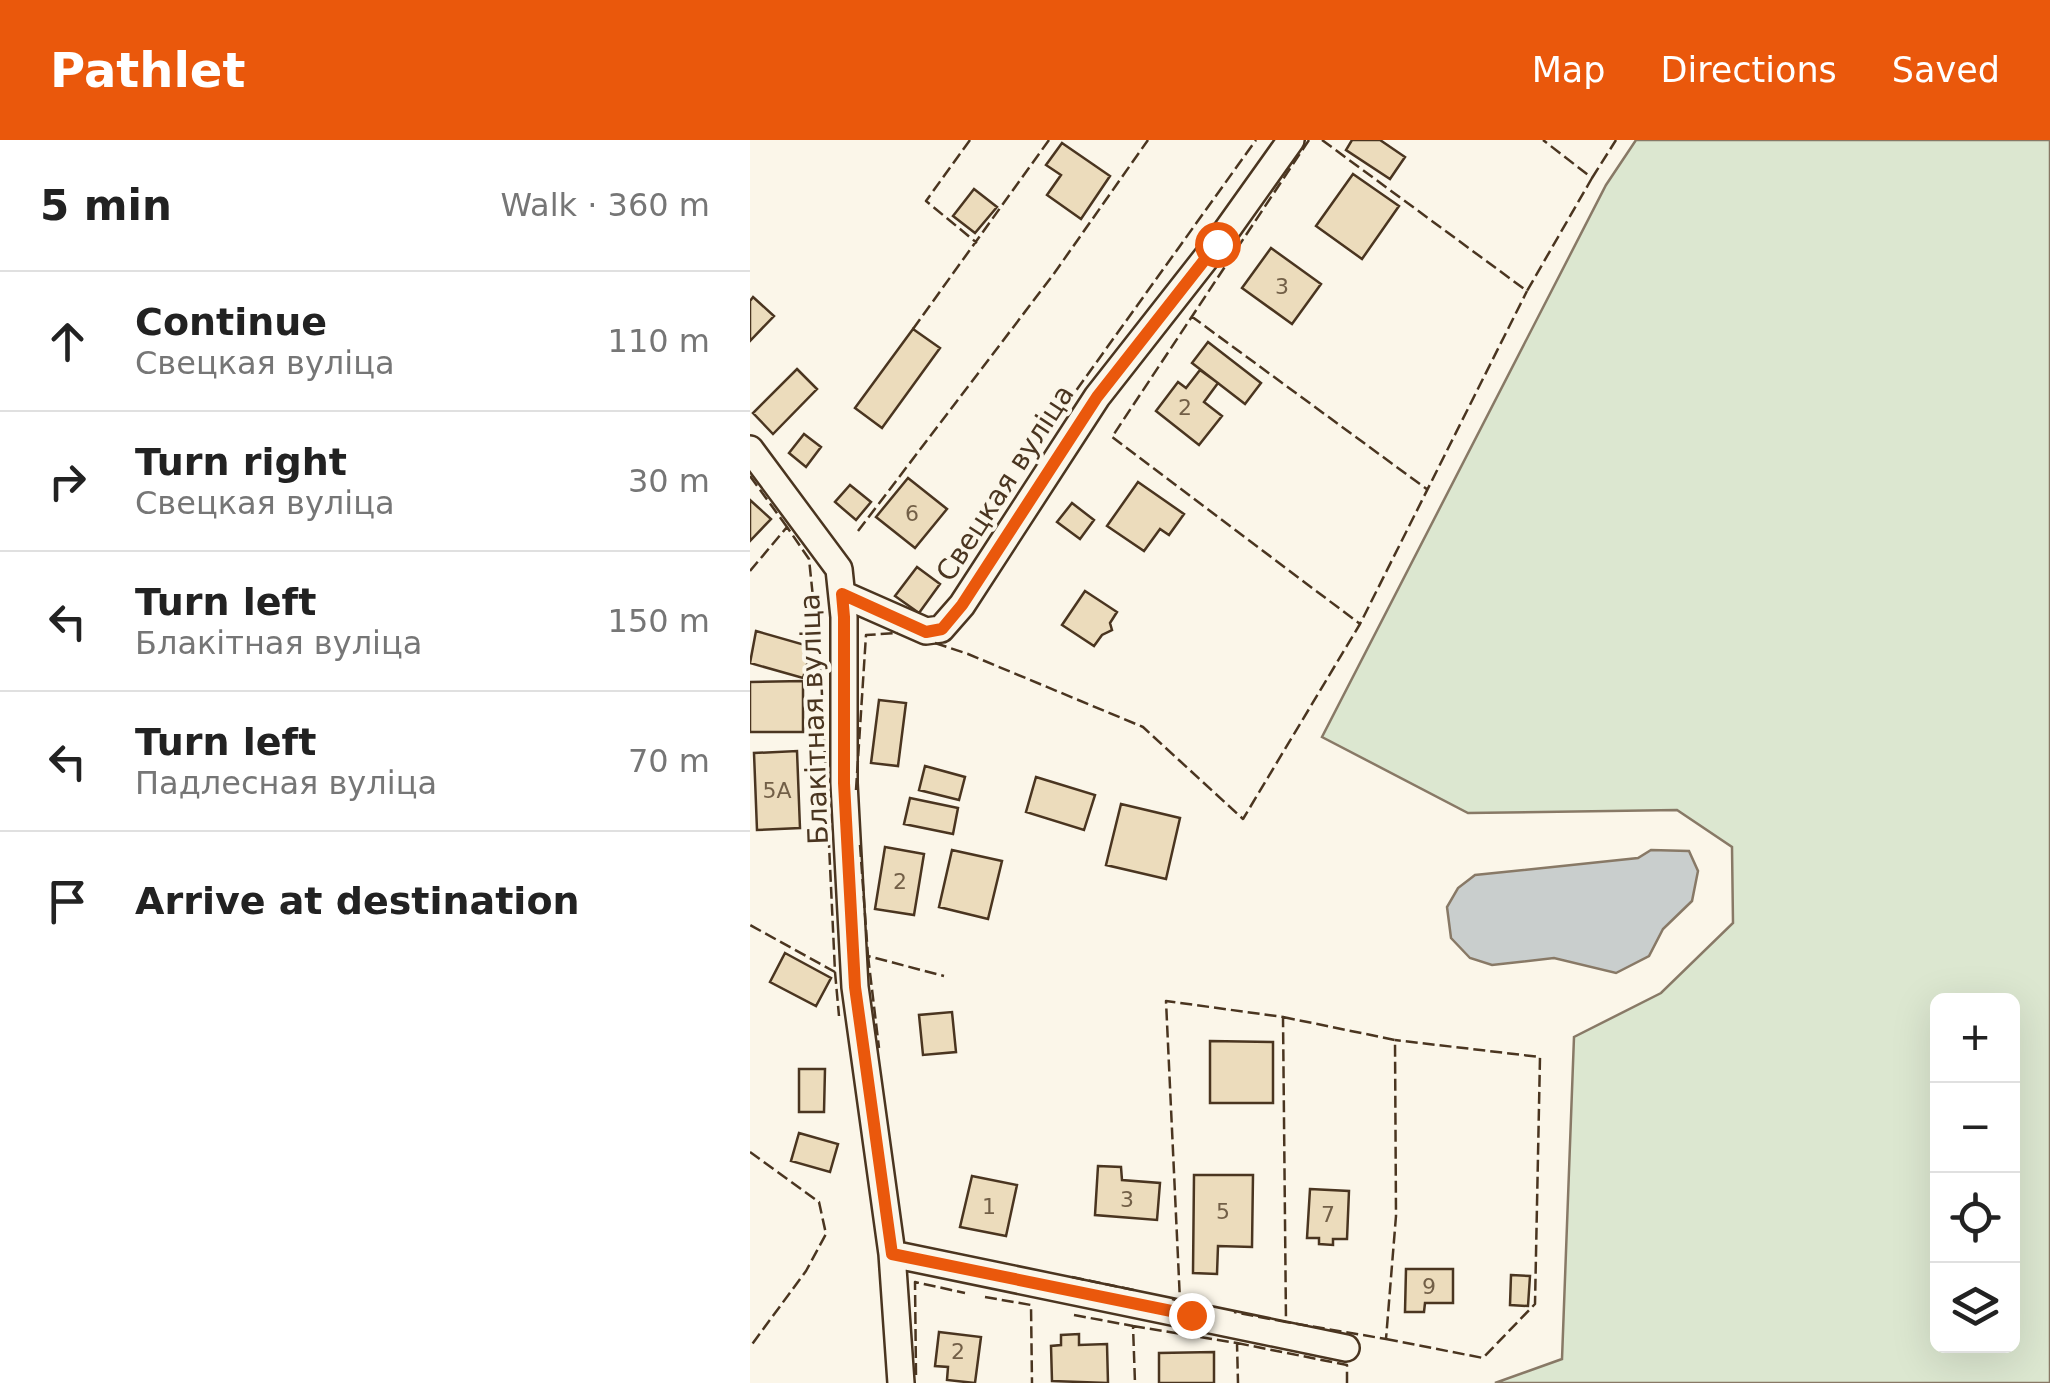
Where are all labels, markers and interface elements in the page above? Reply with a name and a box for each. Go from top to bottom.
text: Pathlet [50,42,245,98]
text: Map [1532,50,1606,90]
text: Directions [1661,50,1837,90]
text: Saved [1892,50,2000,90]
text: 5 min [40,181,172,230]
text: Walk · 360 m [500,186,710,224]
route start [1195,222,1241,268]
house number: 3 [1275,274,1289,299]
text: Continue [135,300,327,344]
icon: ahead [40,314,95,369]
text: 110 m [608,322,710,360]
text: Свецкая вуліца [135,344,395,382]
street label: Свецкая вуліца [929,379,1081,587]
house number: 2 [1178,395,1192,420]
text: Turn right [135,440,347,484]
icon: right [40,454,95,509]
text: 30 m [628,462,710,500]
text: Свецкая вуліца [135,484,395,522]
house number: 6 [905,501,919,526]
text: Turn left [135,580,316,624]
street label: Блакітная вуліца [793,593,835,845]
icon: left [40,594,95,649]
text: 150 m [608,602,710,640]
text: Блакітная вуліца [135,624,422,662]
text: Turn left [135,720,316,764]
icon: left [40,734,95,789]
text: 70 m [628,742,710,780]
text: Падлесная вуліца [135,764,437,802]
house number: 5А [762,778,792,803]
house number: 2 [893,869,907,894]
icon: arrive [40,874,95,929]
text: Arrive at destination [135,879,580,923]
map controls [1930,993,2020,1353]
button: + [1930,993,2020,1083]
button: − [1930,1083,2020,1173]
button: locate [1930,1173,2020,1263]
house number: 3 [1120,1187,1134,1212]
house number: 1 [982,1194,996,1219]
house number: 5 [1216,1199,1230,1224]
house number: 7 [1321,1202,1335,1227]
button: layers [1930,1263,2020,1353]
house number: 9 [1422,1274,1436,1299]
route end [1169,1293,1215,1339]
house number: 2 [951,1339,965,1364]

